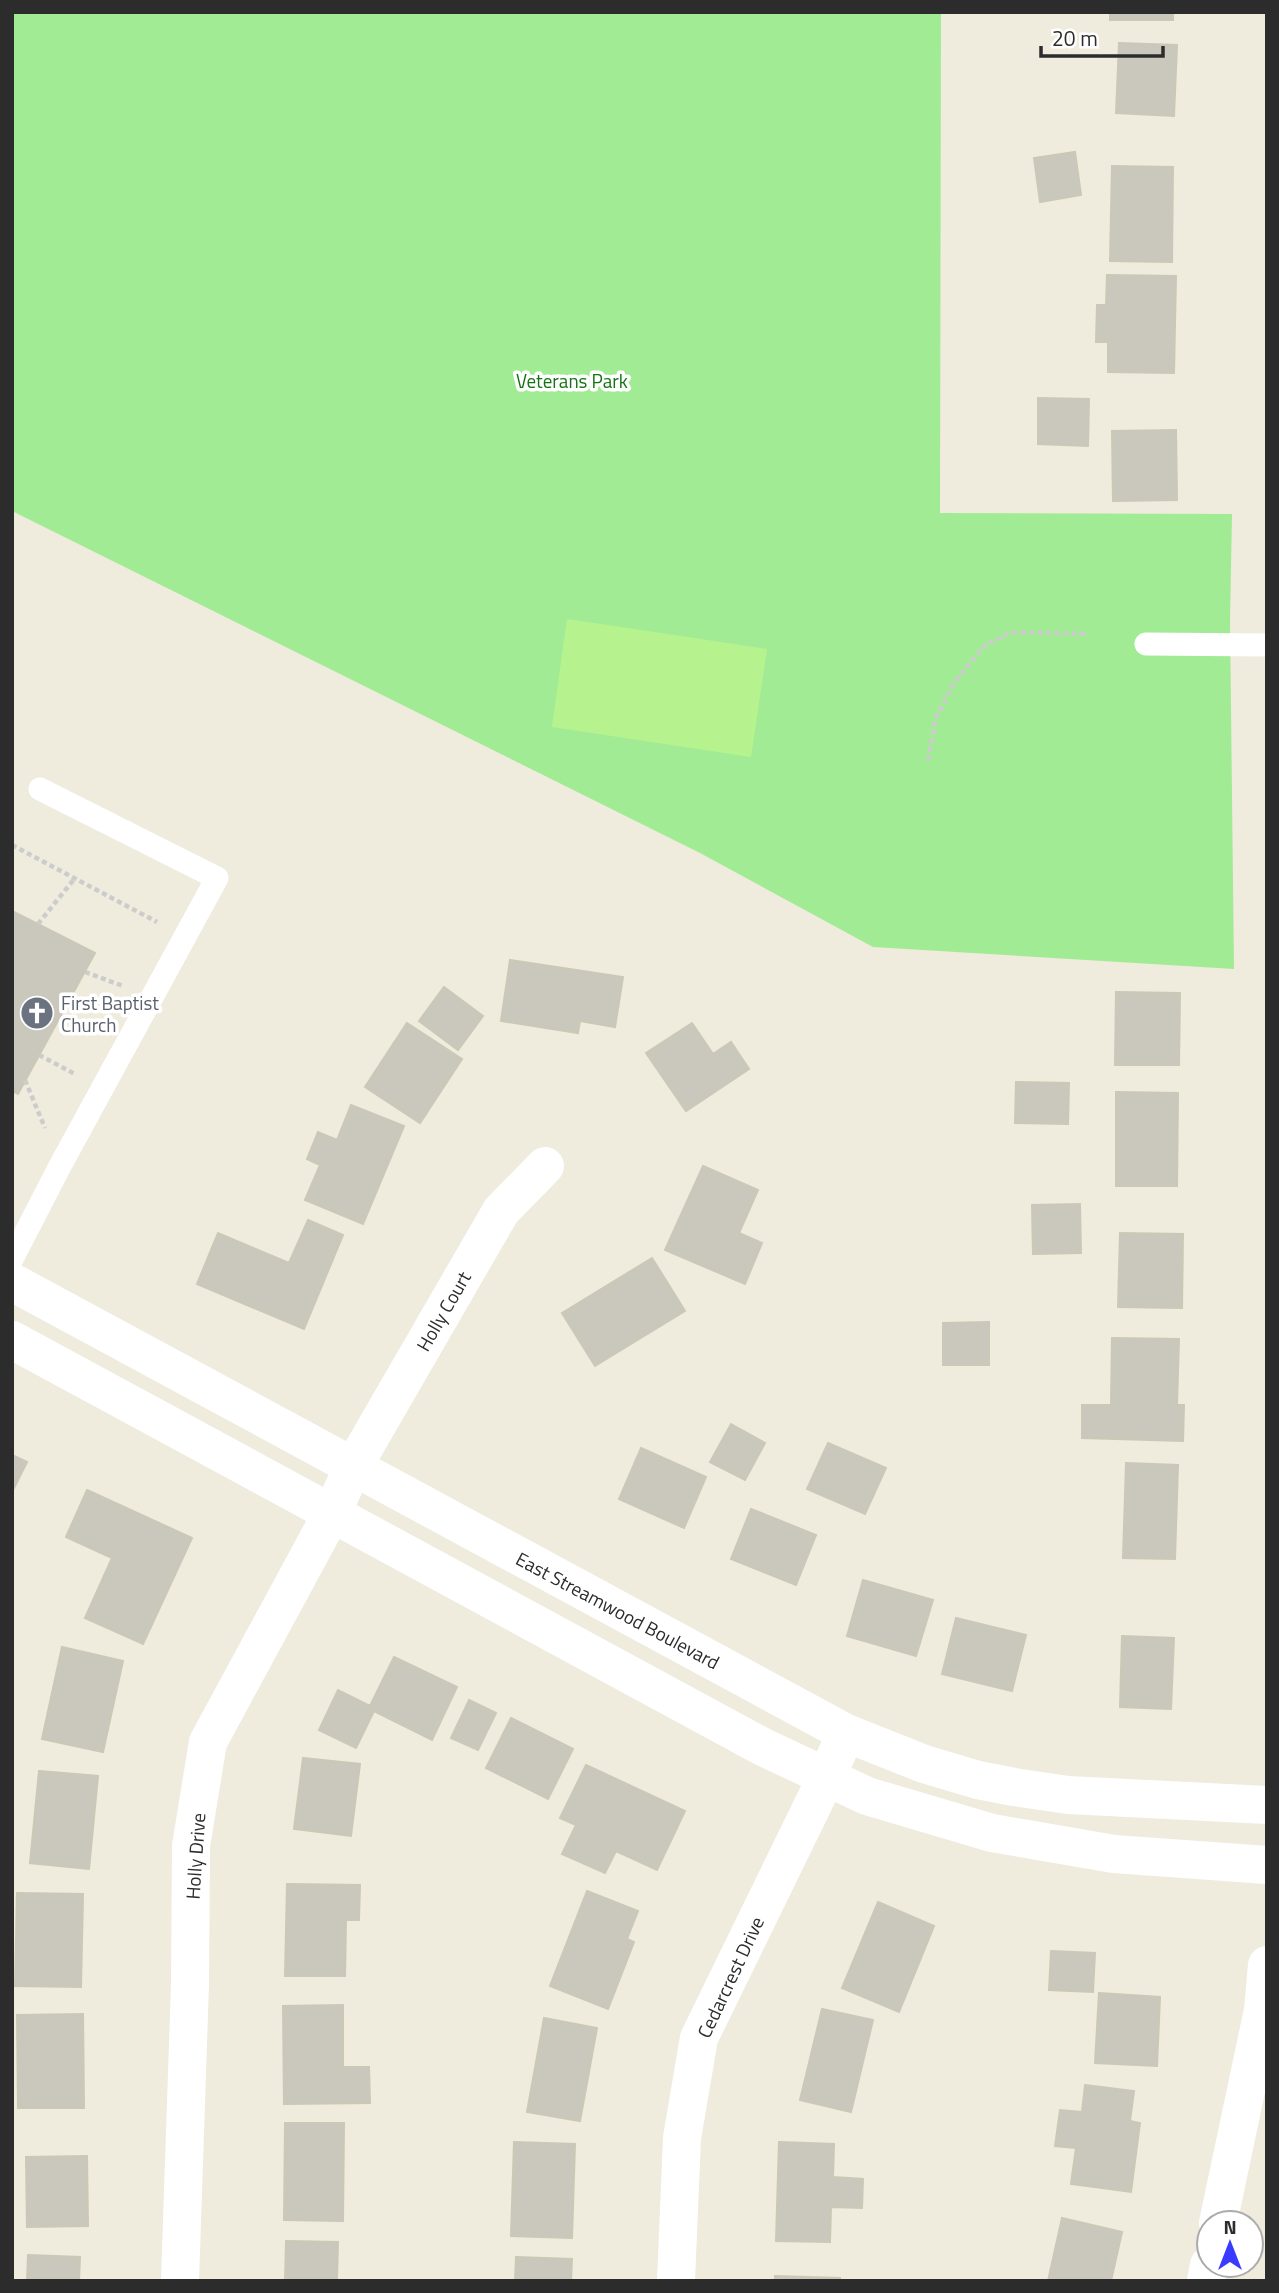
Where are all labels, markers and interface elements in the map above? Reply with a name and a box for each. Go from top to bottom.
scale bar [1041,14,1164,58]
text: 20 m [1052,22,1098,54]
park label: Veterans Park [516,366,628,395]
place label: First Baptist Church [61,988,159,1039]
church icon: First Baptist Church [18,994,56,1032]
street label: Holly Court [408,1265,478,1357]
street label: East Streamwood Boulevard [511,1544,725,1676]
street label: Holly Drive [178,1812,212,1900]
street label: Cedarcrest Drive [689,1911,771,2043]
north arrow [1195,2209,1265,2279]
text: N [1223,2212,1237,2241]

